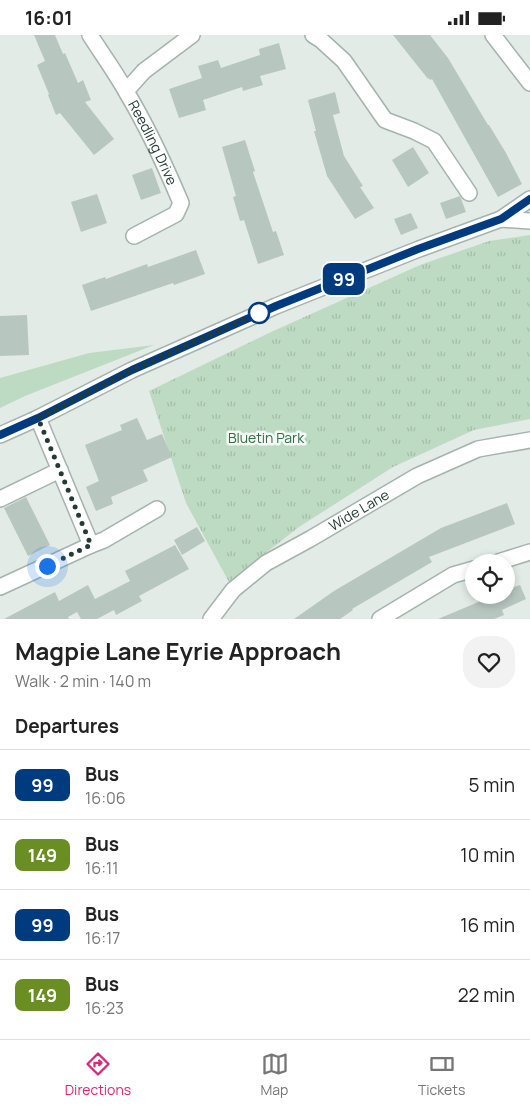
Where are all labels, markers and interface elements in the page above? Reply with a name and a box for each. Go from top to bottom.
text: 16:01 [25,5,72,31]
street label: Reedling Drive [124,97,182,188]
line badge: 99 [322,263,366,295]
text: 99 [333,267,355,291]
unlabelled marker [248,302,270,324]
park label: Bluetin Park [228,428,305,447]
street label: Wide Lane [325,485,392,535]
your location [35,554,60,579]
map controls [465,554,515,604]
button: locate [465,554,515,604]
text: Magpie Lane Eyrie Approach [15,634,341,667]
button: heart [463,636,515,688]
text: Walk · 2 min · 140 m [15,670,151,692]
text: Departures [15,713,119,739]
text: Bus [85,761,119,787]
text: 5 min [468,772,515,798]
text: 99 [31,773,54,797]
text: 16:06 [85,787,126,809]
text: Bus [85,831,119,857]
text: 10 min [460,842,515,868]
text: 149 [28,843,57,867]
text: 16:11 [85,857,118,879]
text: Bus [85,901,119,927]
text: 16 min [460,912,515,938]
text: 99 [31,913,54,937]
text: 16:17 [85,927,120,949]
text: Bus [85,971,119,997]
text: 22 min [458,982,515,1008]
text: 149 [28,983,57,1007]
text: 16:23 [85,997,124,1019]
tab: Directions [65,1050,131,1099]
tab: Map [261,1050,289,1099]
tab: Tickets [418,1050,465,1099]

